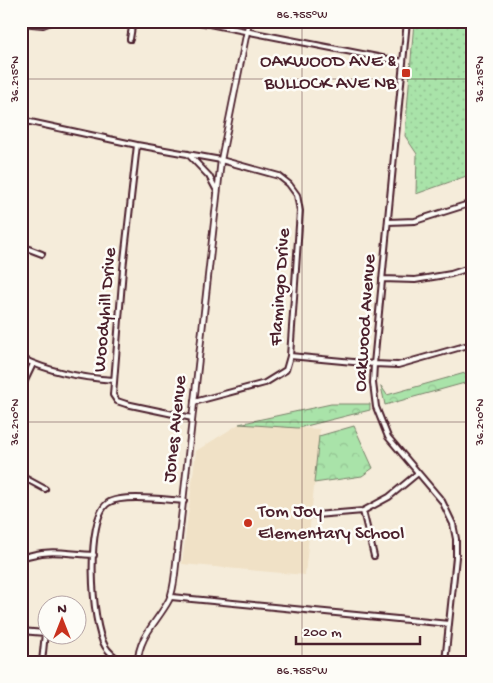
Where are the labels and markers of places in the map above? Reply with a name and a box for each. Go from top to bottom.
place label: OAKWOOD AVE & BULLOCK AVE NB [260,51,397,96]
marker: OAKWOOD AVE & BULLOCK AVE NB [400,67,412,79]
place label: Tom Joy Elementary School [257,501,404,546]
marker: Tom Joy Elementary School [242,517,254,529]

